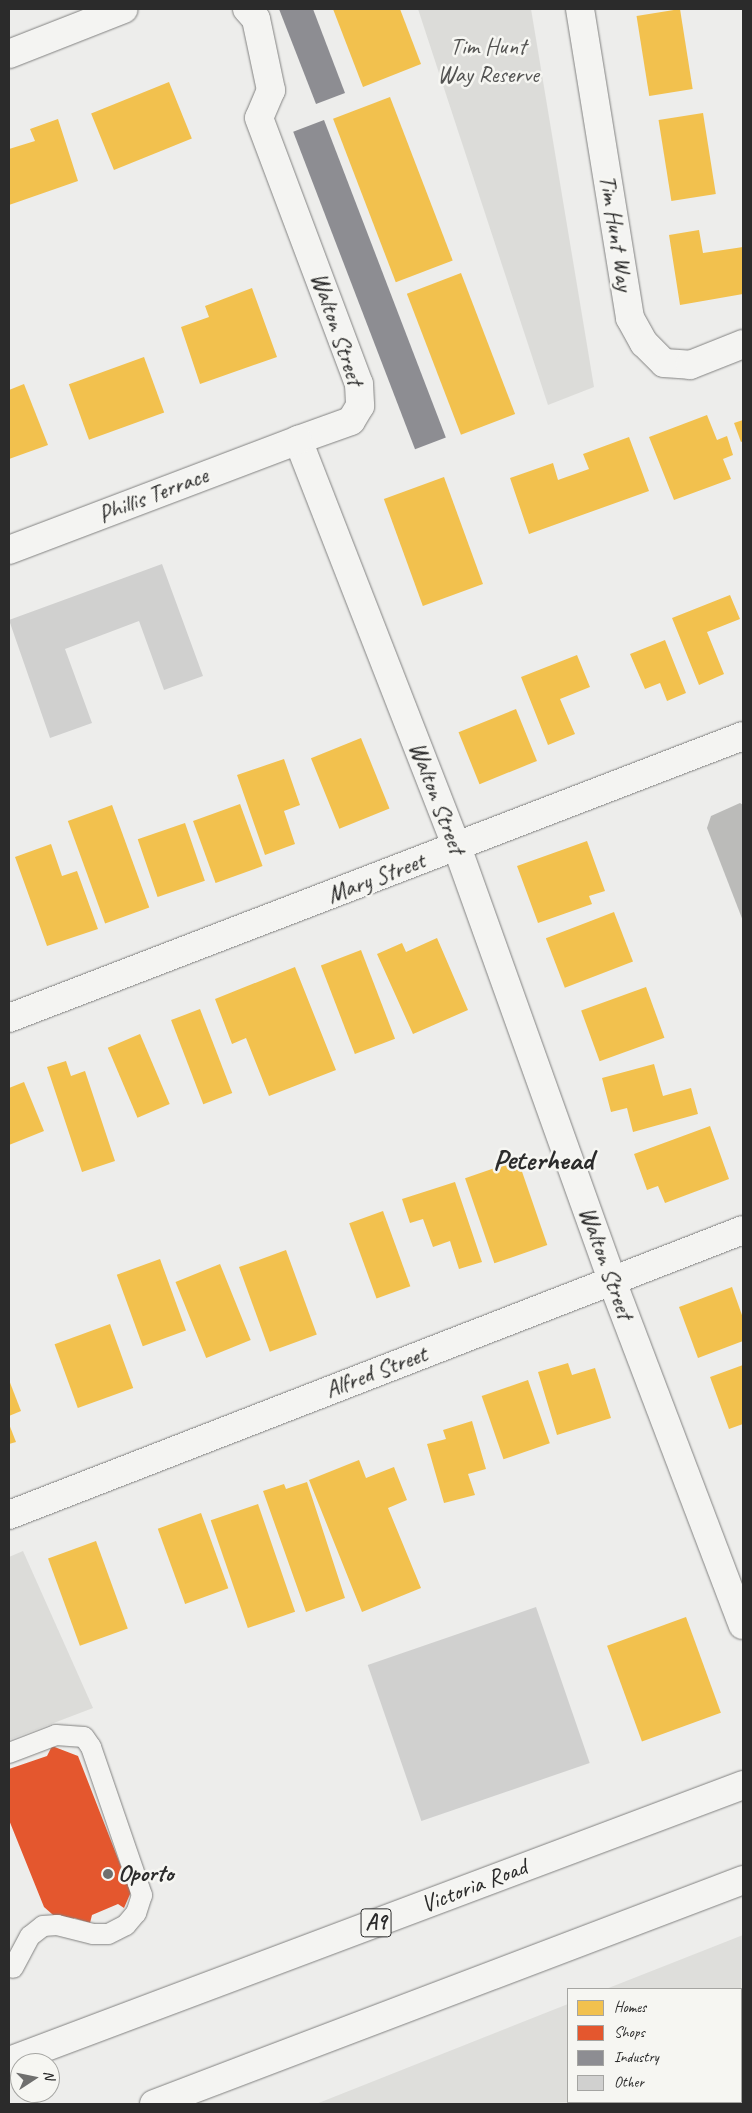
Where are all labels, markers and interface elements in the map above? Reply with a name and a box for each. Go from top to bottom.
park label: Tim Hunt Way Reserve [437,33,539,89]
street label: Tim Hunt Way [593,173,639,293]
street label: Walton Street [304,269,370,389]
street label: Phillis Terrace [95,461,211,529]
street label: Walton Street [403,738,471,858]
street label: Mary Street [323,846,429,910]
district label: Peterhead [493,1143,593,1177]
street label: Walton Street [572,1203,640,1323]
street label: Alfred Street [321,1339,431,1405]
street label: Victoria Road [417,1853,531,1919]
place label: Oporto [118,1860,173,1888]
marker: Oporto [102,1868,114,1880]
road number: A9 [360,1904,392,1942]
legend [567,1988,742,2103]
text: Homes [614,1998,646,2017]
text: Shops [614,2023,645,2042]
text: Industry [614,2048,659,2067]
north arrow [10,2053,60,2103]
text: N [40,2069,58,2081]
text: Other [614,2073,644,2092]

